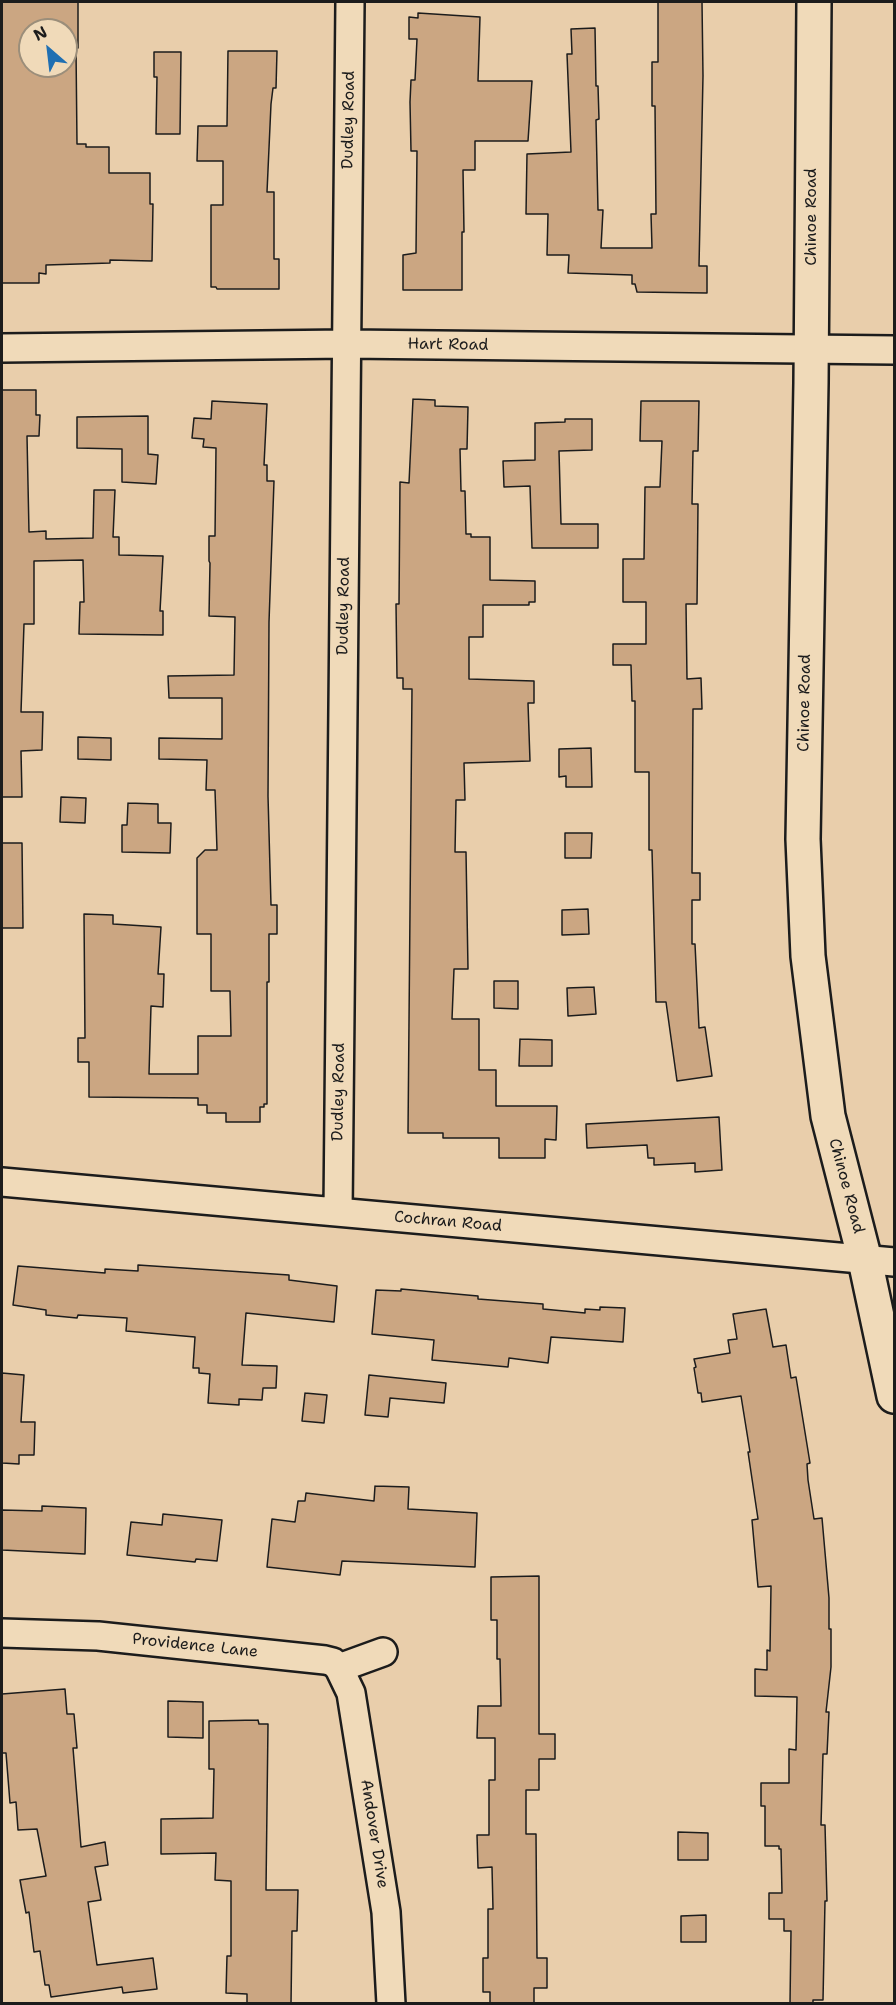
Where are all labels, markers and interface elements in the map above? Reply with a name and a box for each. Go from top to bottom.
north arrow [18,18,78,78]
text: N [30,21,51,46]
street label: Dudley Road [339,71,359,169]
street label: Chinoe Road [802,168,822,266]
street label: Hart Road [407,335,489,355]
street label: Dudley Road [334,557,354,655]
street label: Chinoe Road [795,654,815,752]
street label: Dudley Road [329,1043,349,1141]
street label: Chinoe Road [824,1136,868,1236]
street label: Cochran Road [393,1208,503,1236]
street label: Providence Lane [131,1630,259,1662]
street label: Andover Drive [356,1778,392,1890]

